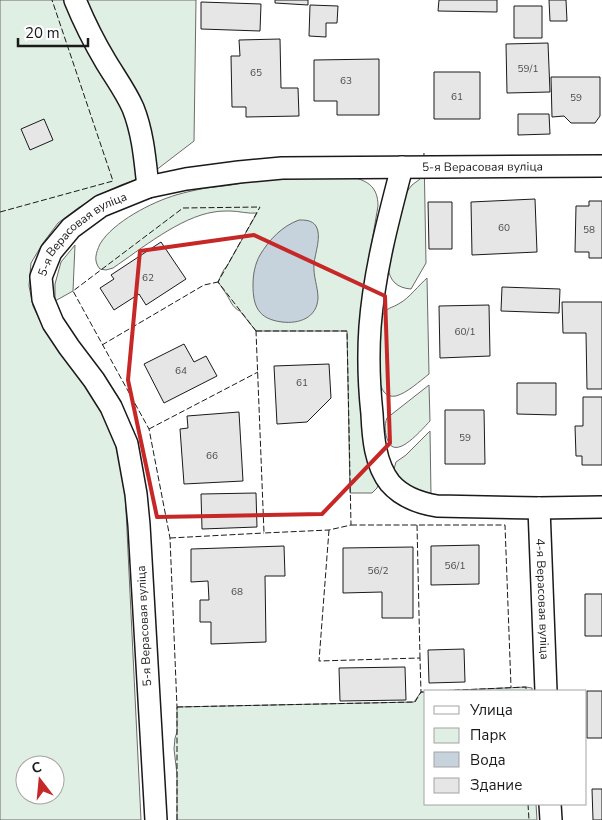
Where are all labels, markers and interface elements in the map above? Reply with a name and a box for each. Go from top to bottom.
scale bar [18,15,88,47]
text: 20 m [25,23,60,43]
house number: 59/1 [518,62,538,76]
house number: 65 [250,66,262,80]
house number: 63 [340,74,352,88]
house number: 61 [451,90,463,104]
house number: 59 [570,91,582,105]
street label: 5-я Верасовая вуліца [422,158,543,175]
street label: 5-я Верасовая вуліца [34,188,129,279]
house number: 60 [498,221,510,235]
house number: 58 [583,223,595,237]
house number: 62 [142,271,154,285]
house number: 60/1 [455,325,475,339]
house number: 64 [175,364,187,378]
house number: 61 [296,376,308,390]
house number: 59 [459,431,471,445]
house number: 66 [206,449,218,463]
street label: 4-я Верасовая вуліца [532,538,553,660]
house number: 56/1 [445,559,465,573]
house number: 56/2 [368,564,388,578]
street label: 5-я Верасовая вуліца [133,565,155,687]
house number: 68 [231,585,243,599]
legend [424,690,587,805]
text: Улица [469,700,513,720]
text: Парк [470,725,506,745]
text: Вода [470,750,506,770]
north arrow [15,755,65,805]
text: С [29,757,44,778]
text: Здание [470,775,522,795]

